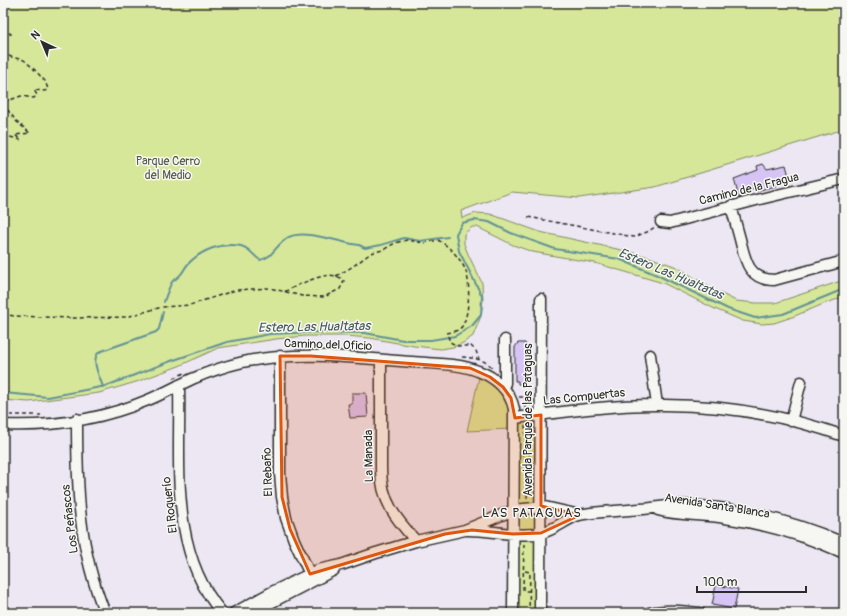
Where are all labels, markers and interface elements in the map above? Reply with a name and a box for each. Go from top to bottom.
north arrow [22,22,62,62]
text: N [28,28,43,42]
park label: Parque Cerro del Medio [136,154,201,183]
street label: Camino de la Fragua [698,169,801,209]
water label: Estero Las Hualtatas [616,245,728,304]
water label: Estero Las Hualtatas [258,318,372,336]
street label: Camino del Oficio [284,336,373,354]
street label: Avenida Parque de las Pataguas [521,343,536,497]
street label: Las Compuertas [542,385,626,409]
street label: La Manada [361,429,377,482]
street label: El Rebaño [260,447,276,497]
street label: El Roquerío [159,475,181,534]
street label: Los Peñascos [58,483,82,554]
street label: Avenida Santa Blanca [663,490,771,522]
district label: LAS PATAGUAS [482,505,582,521]
scale bar [697,568,806,594]
text: 100 m [703,575,738,590]

